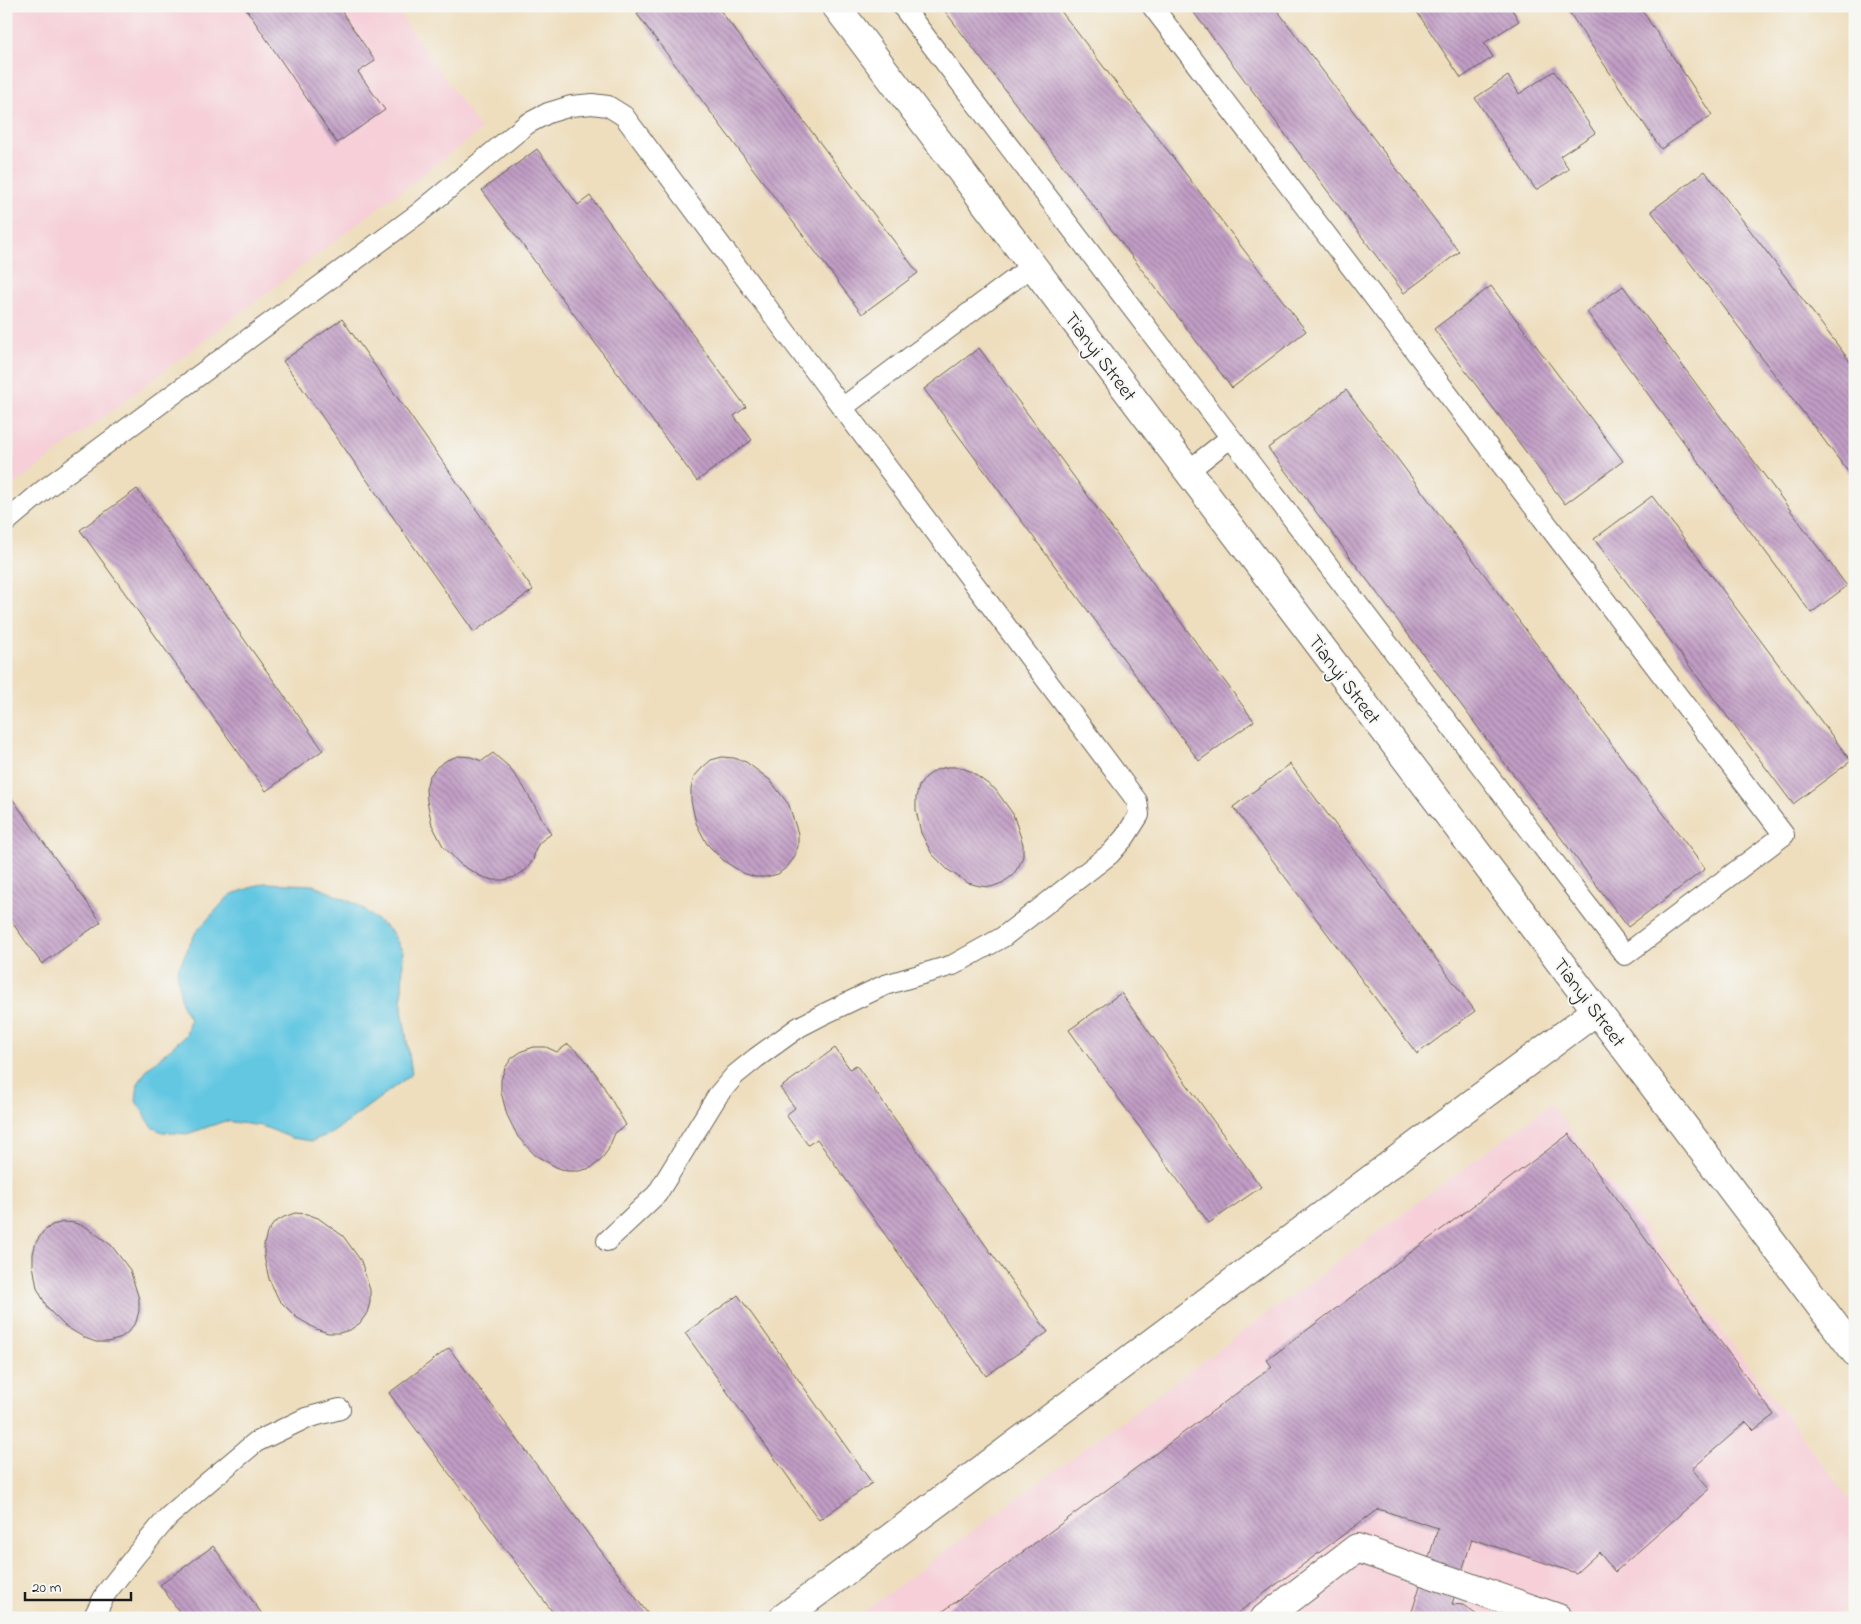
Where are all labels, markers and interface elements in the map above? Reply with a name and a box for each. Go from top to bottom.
street label: Tianyi Street [1056,307,1143,409]
street label: Tianyi Street [1300,630,1387,732]
street label: Tianyi Street [1545,953,1632,1055]
scale bar [25,1569,131,1601]
text: 20 m [32,1577,62,1599]

